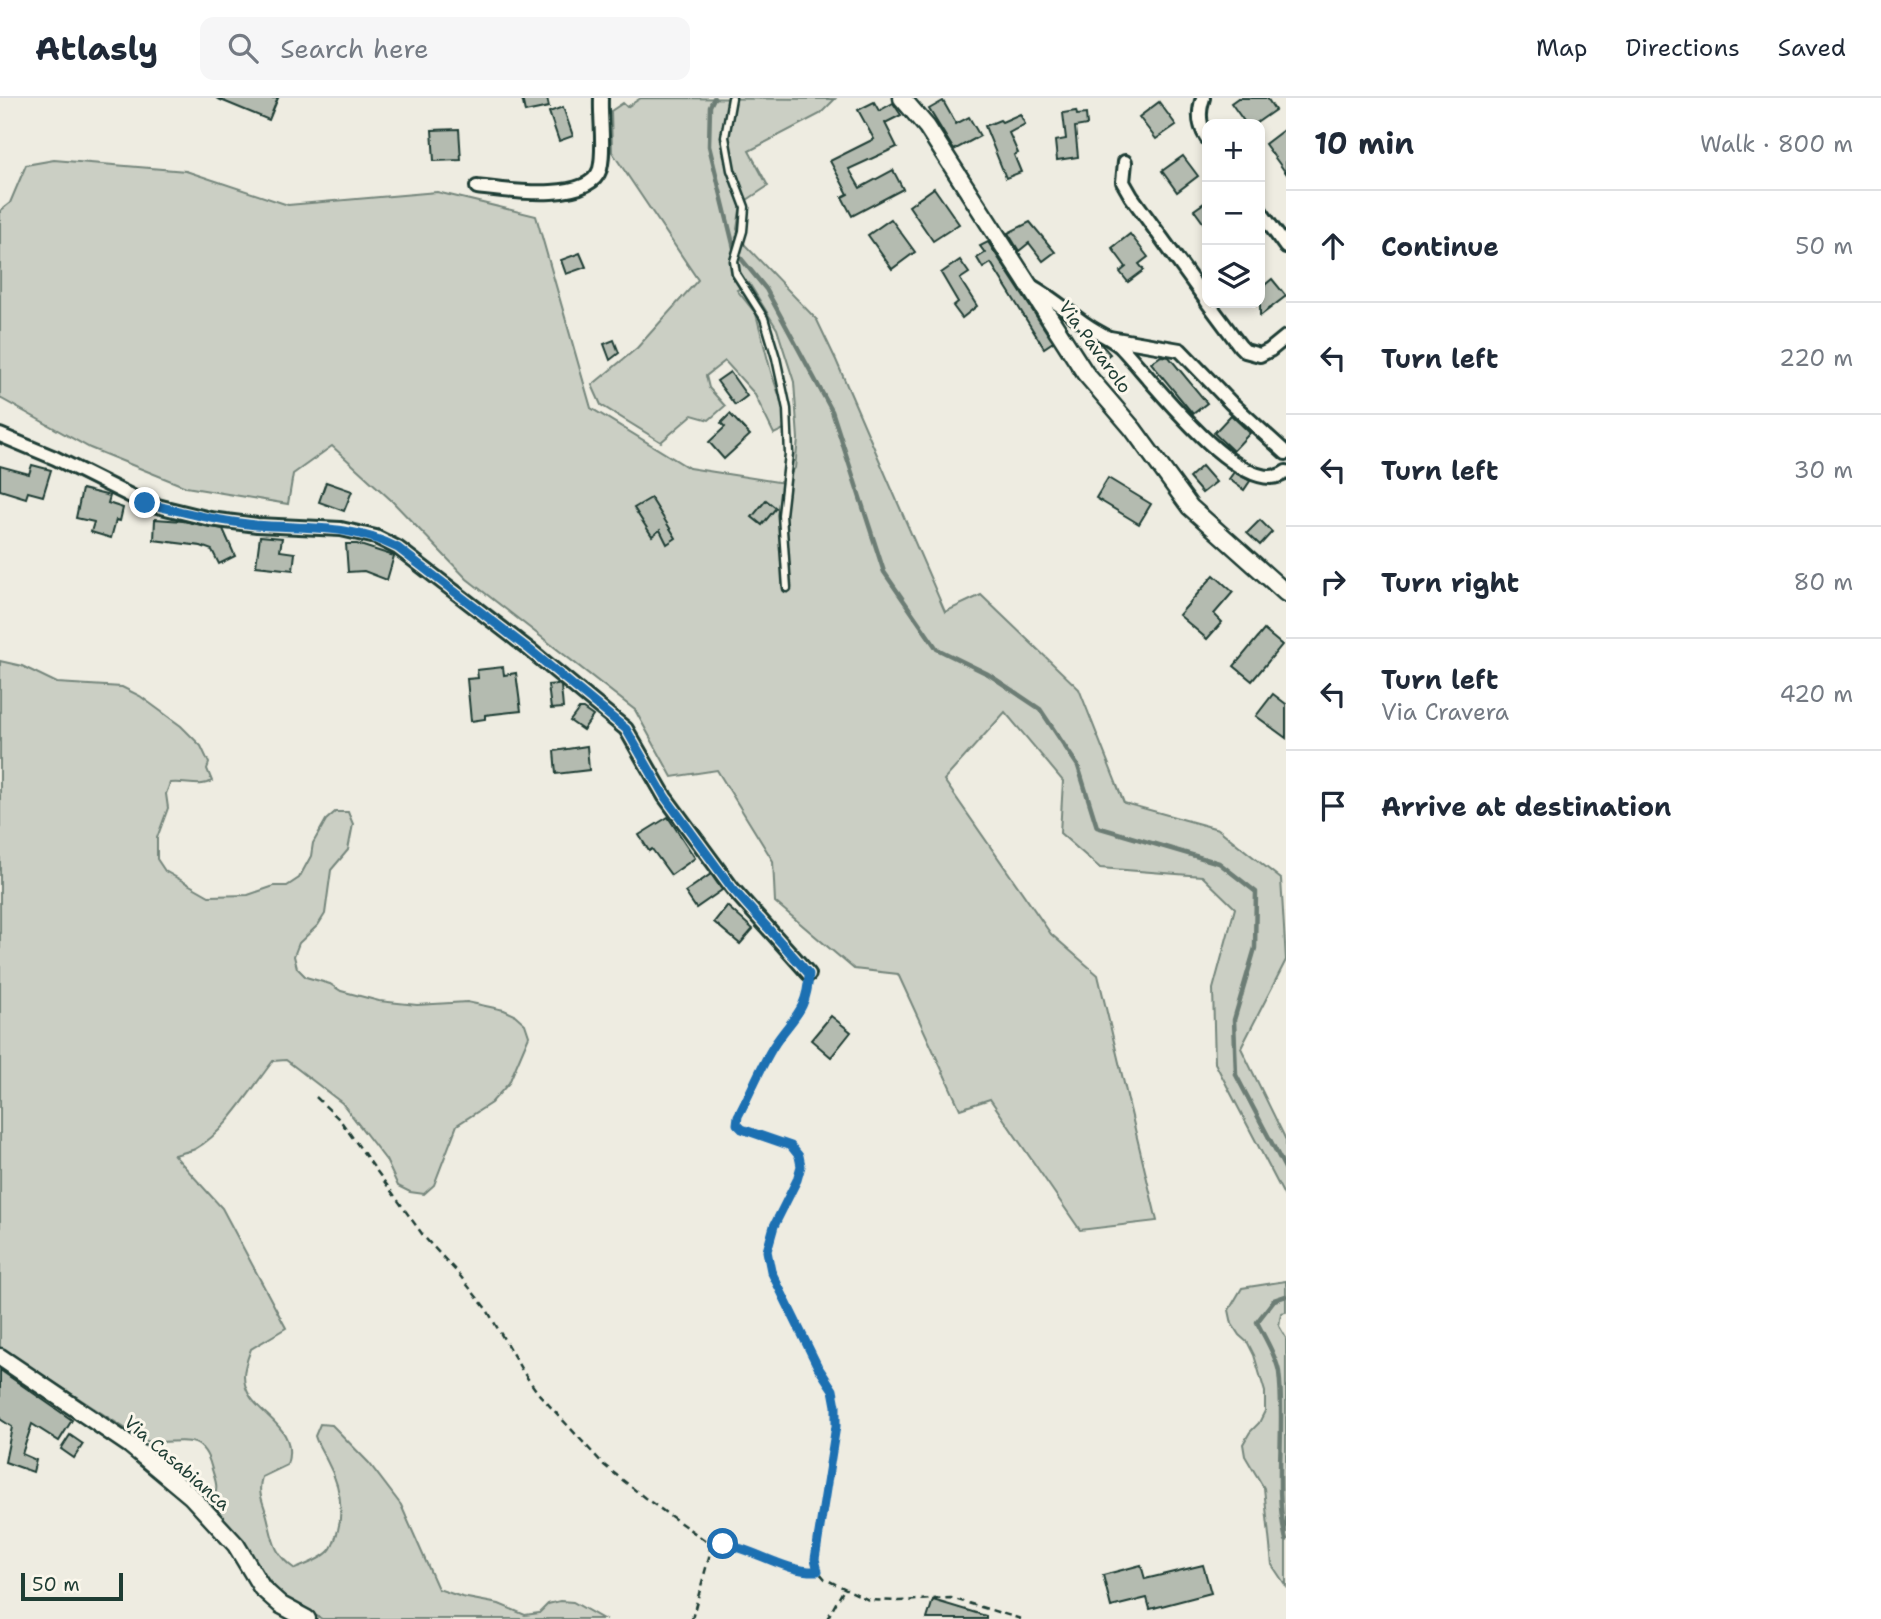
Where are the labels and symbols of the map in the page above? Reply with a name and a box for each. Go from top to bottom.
street label: Via Pavarolo [1053,296,1137,398]
route end [129,487,160,518]
street label: Via Casabianca [119,1410,235,1516]
route start [707,1528,738,1559]
scale bar [21,1570,122,1602]

